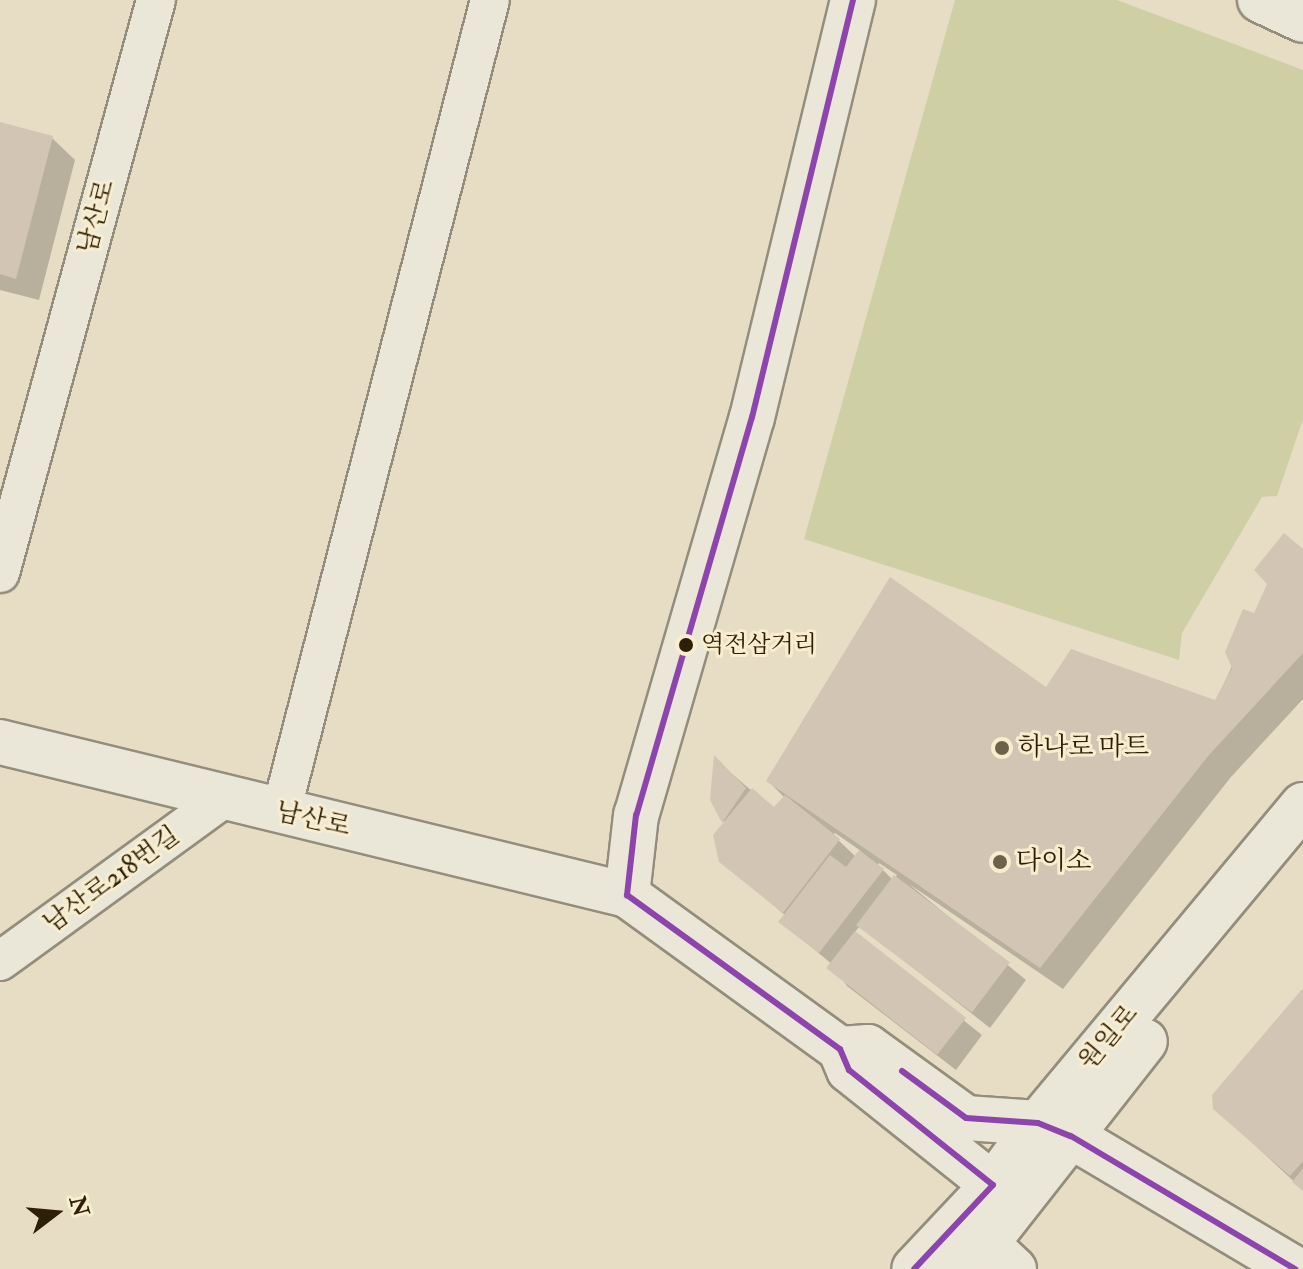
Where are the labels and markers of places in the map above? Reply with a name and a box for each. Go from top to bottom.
place label: 역전삼거리 [701,631,817,659]
marker: 역전삼거리 [678,637,694,653]
place label: 하나로 마트 [1018,732,1149,764]
marker: 하나로 마트 [993,739,1011,757]
place label: 다이소 [1016,846,1091,878]
marker: 다이소 [991,853,1009,871]

